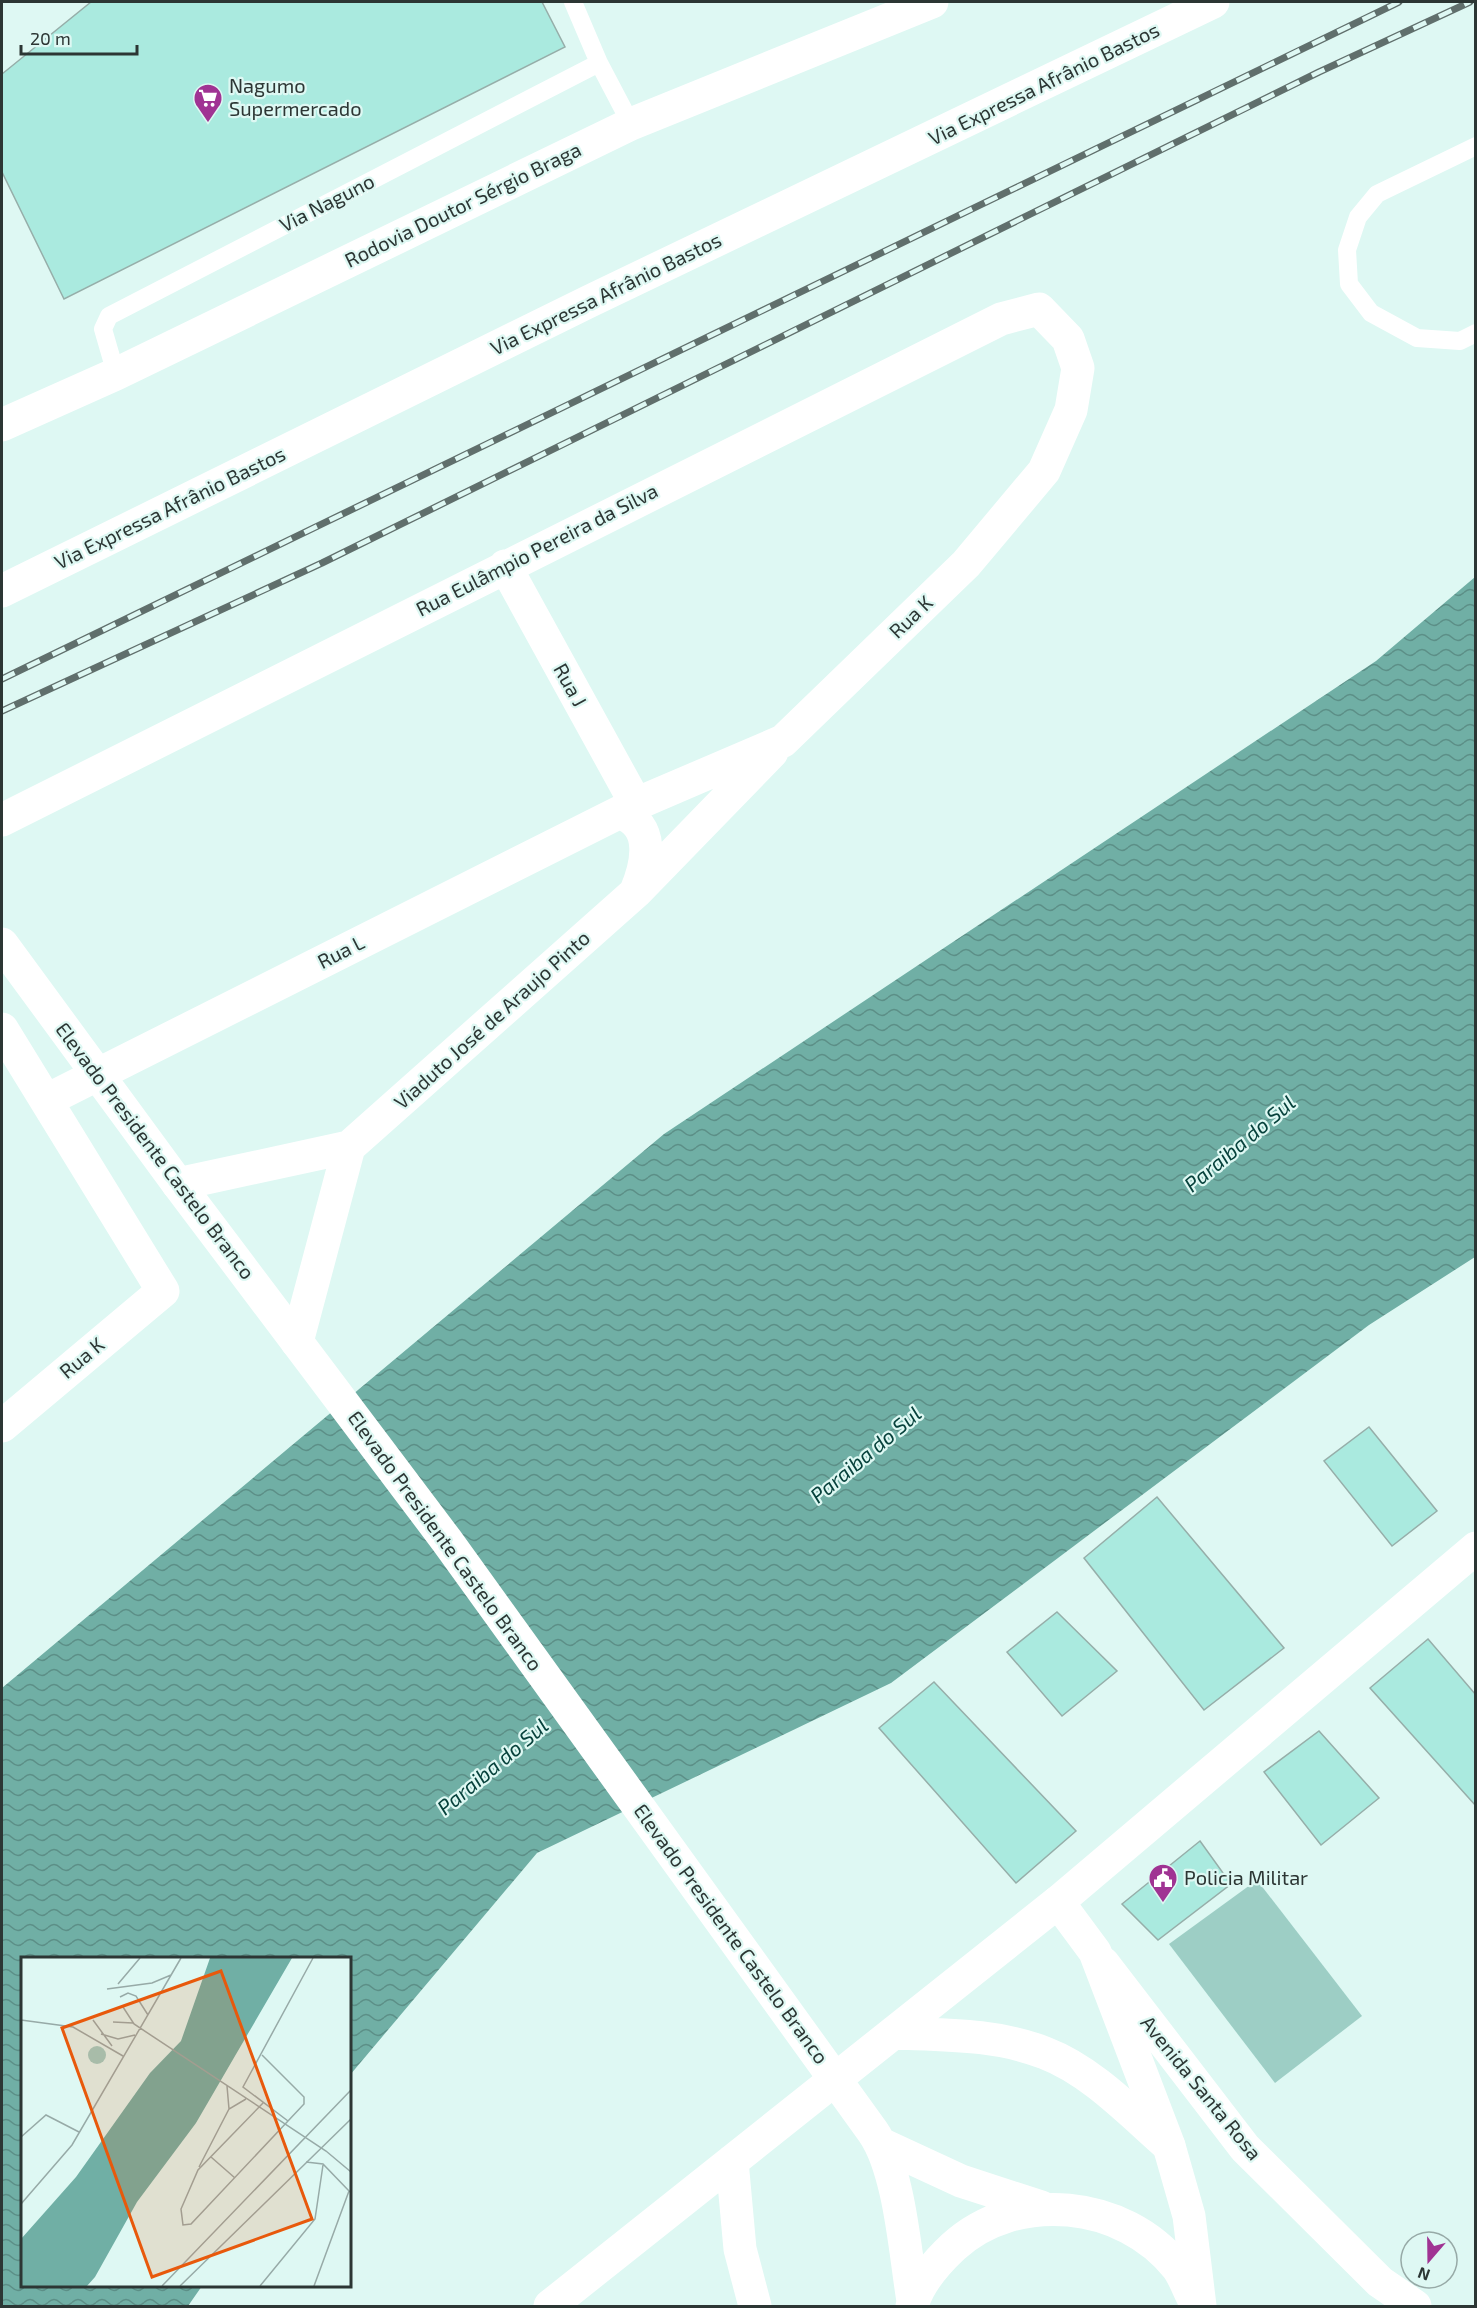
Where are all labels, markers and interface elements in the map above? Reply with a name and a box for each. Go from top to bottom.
street label: Via Expressa Afrânio Bastos [924,17,1163,149]
scale bar [21,18,136,56]
text: 20 m [30,27,71,49]
place label: Nagumo Supermercado [229,73,362,120]
supermarket icon: Nagumo Supermercado [192,82,224,124]
street label: Rodovia Doutor Sérgio Braga [341,136,585,272]
street label: Via Naguno [275,168,378,236]
street label: Via Expressa Afrânio Bastos [486,227,725,359]
street label: Via Expressa Afrânio Bastos [50,441,289,573]
street label: Rua Eulâmpio Pereira da Silva [412,478,661,621]
street label: Rua K [884,590,937,643]
street label: Rua J [549,659,592,710]
street label: Viaduto José de Araujo Pinto [389,925,594,1113]
street label: Rua L [313,929,368,973]
street label: Elevado Presidente Castelo Branco [51,1017,260,1284]
water label: Paraiba do Sul [1179,1089,1299,1196]
street label: Rua K [54,1332,109,1383]
water label: Paraiba do Sul [805,1400,925,1507]
street label: Elevado Presidente Castelo Branco [343,1406,548,1675]
water label: Paraiba do Sul [432,1712,552,1819]
street label: Elevado Presidente Castelo Branco [629,1799,834,2068]
public building icon: Policia Militar [1147,1862,1179,1904]
place label: Policia Militar [1184,1865,1308,1889]
inset map [21,1957,351,2287]
street label: Avenida Santa Rosa [1136,2011,1267,2164]
north arrow [1399,2230,1459,2290]
text: N [1415,2264,1432,2285]

